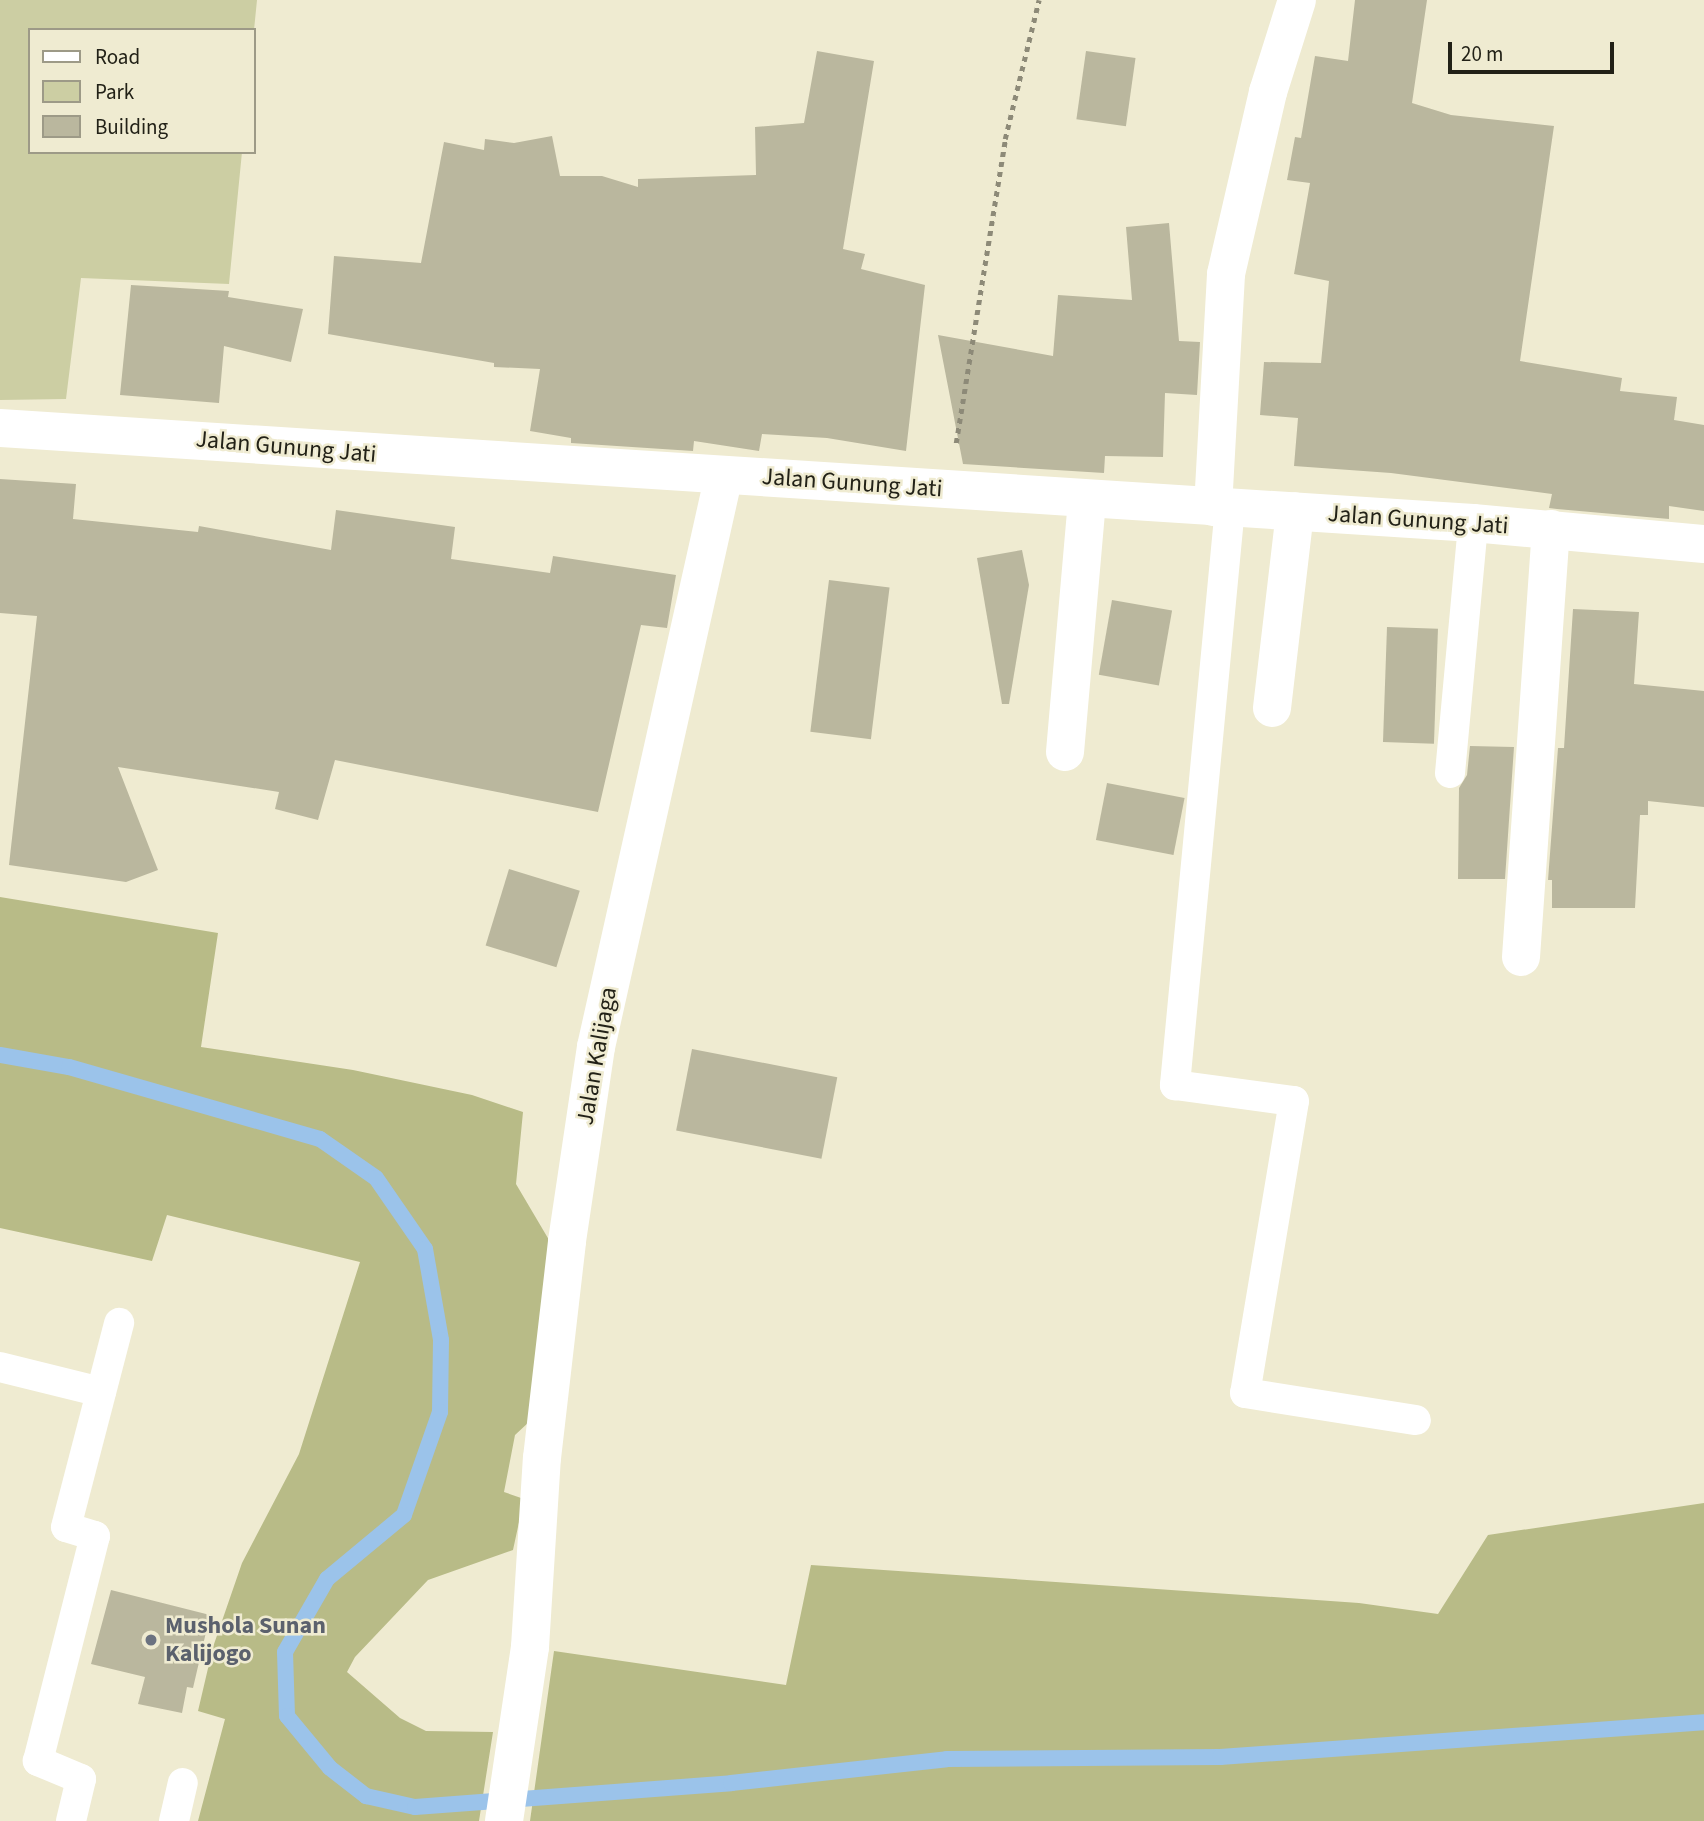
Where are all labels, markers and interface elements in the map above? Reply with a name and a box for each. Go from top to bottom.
legend [28,28,256,154]
scale bar [1452,28,1618,72]
text: 20 m [1461,39,1503,69]
text: Road [95,42,140,72]
text: Park [95,77,134,107]
text: Building [95,112,168,142]
street label: Jalan Gunung Jati [195,425,377,469]
street label: Jalan Gunung Jati [761,462,943,504]
street label: Jalan Gunung Jati [1327,499,1509,541]
street label: Jalan Kalijaga [571,985,623,1127]
place label: Mushola Sunan Kalijogo [165,1612,326,1668]
marker: Mushola Sunan Kalijogo [143,1632,159,1648]

